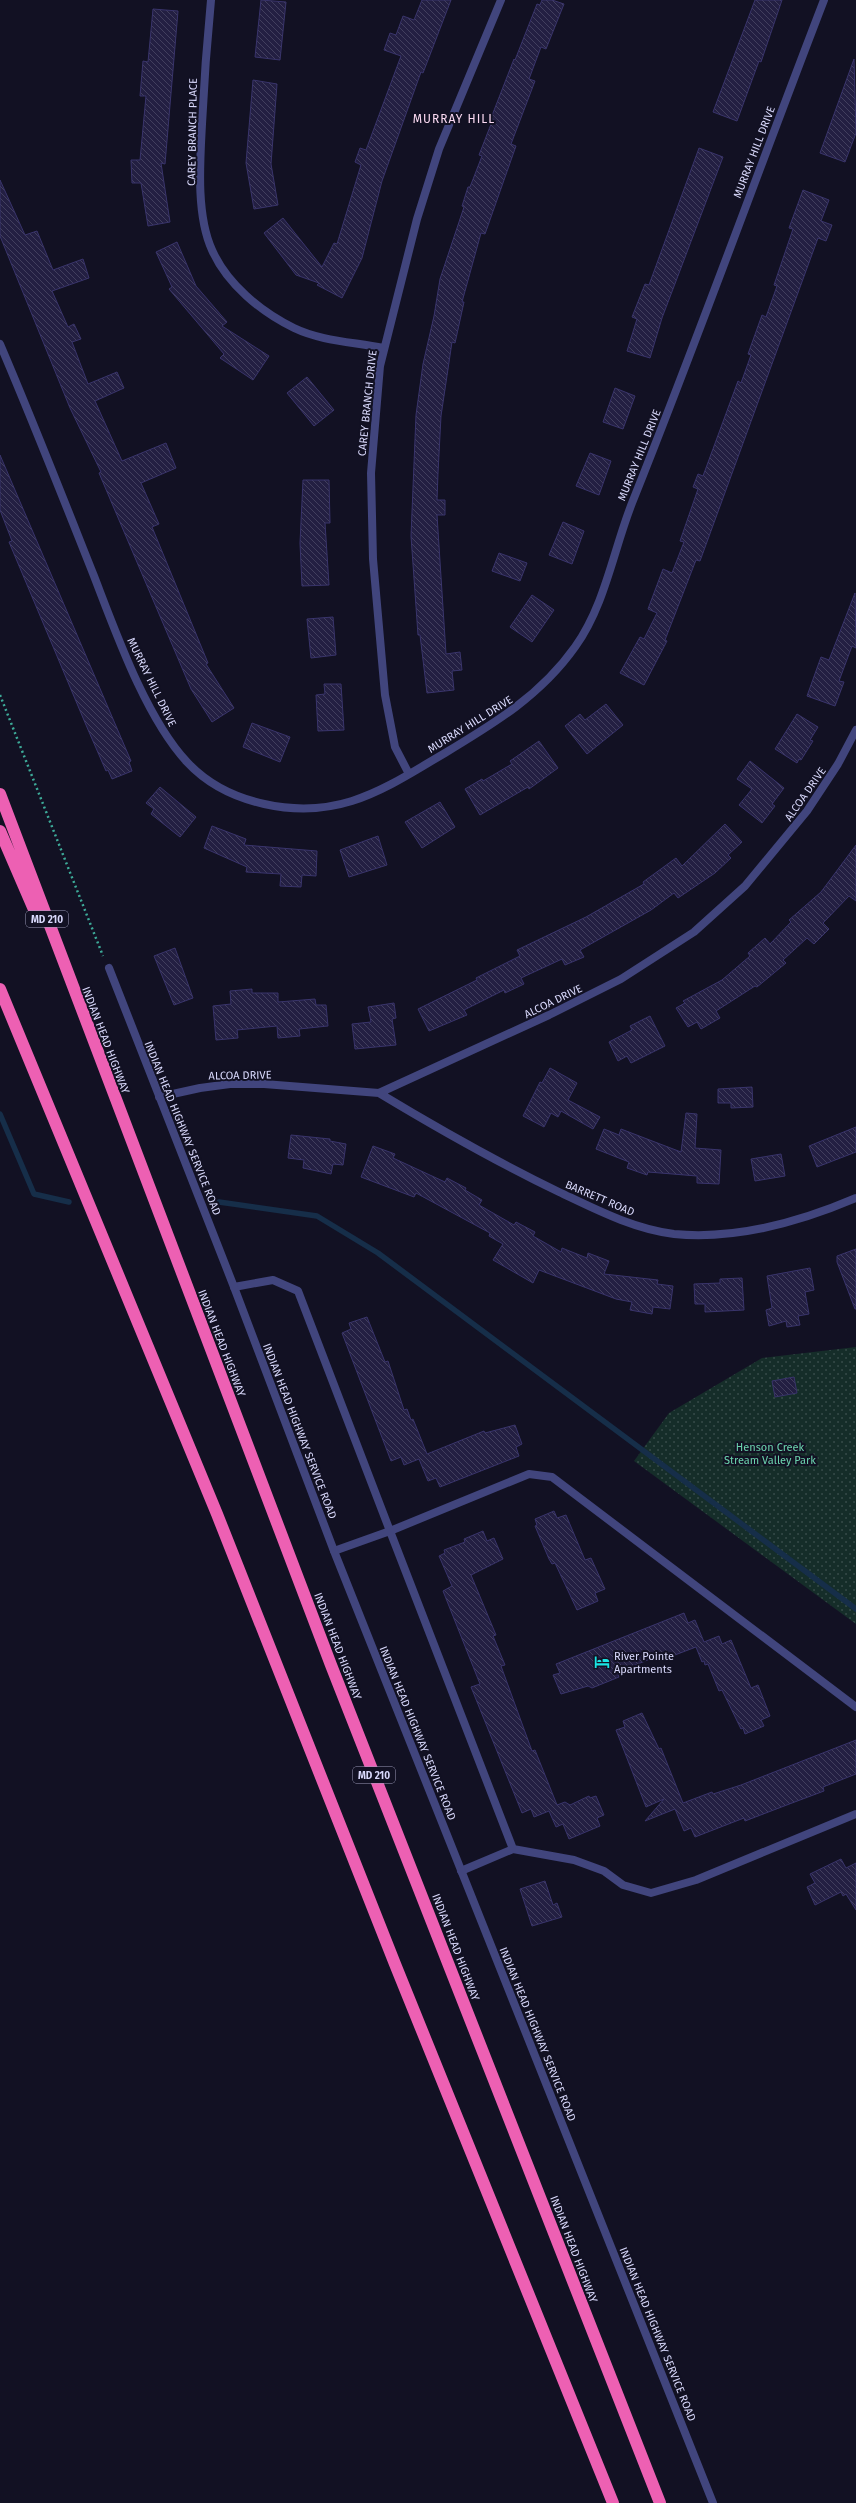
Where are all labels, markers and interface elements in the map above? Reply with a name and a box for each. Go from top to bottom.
street label: CAREY BRANCH PLACE [185,78,200,186]
street label: MURRAY HILL DRIVE [731,104,778,200]
district label: MURRAY HILL [413,112,495,126]
street label: CAREY BRANCH DRIVE [355,349,380,457]
street label: MURRAY HILL DRIVE [615,407,664,503]
street label: MURRAY HILL DRIVE [124,636,179,729]
street label: MURRAY HILL DRIVE [425,693,515,756]
street label: ALCOA DRIVE [782,765,829,824]
road number: MD 210 [26,911,68,927]
street label: ALCOA DRIVE [522,982,584,1021]
street label: INDIAN HEAD HIGHWAY [79,985,132,1096]
street label: INDIAN HEAD HIGHWAY SERVICE ROAD [142,1039,224,1217]
street label: ALCOA DRIVE [208,1068,272,1083]
street label: BARRETT ROAD [563,1178,636,1219]
street label: INDIAN HEAD HIGHWAY [195,1288,248,1399]
street label: INDIAN HEAD HIGHWAY SERVICE ROAD [260,1342,339,1521]
park label: Henson Creek Stream Valley Park [724,1441,816,1467]
street label: INDIAN HEAD HIGHWAY [311,1591,364,1702]
street label: INDIAN HEAD HIGHWAY SERVICE ROAD [377,1644,459,1822]
place label: River Pointe Apartments [614,1650,674,1676]
hotel icon: River Pointe Apartments [593,1653,611,1671]
road number: MD 210 [353,1767,395,1783]
street label: INDIAN HEAD HIGHWAY [429,1892,482,2003]
street label: INDIAN HEAD HIGHWAY SERVICE ROAD [497,1945,579,2123]
street label: INDIAN HEAD HIGHWAY [547,2194,600,2305]
street label: INDIAN HEAD HIGHWAY SERVICE ROAD [617,2245,699,2423]

